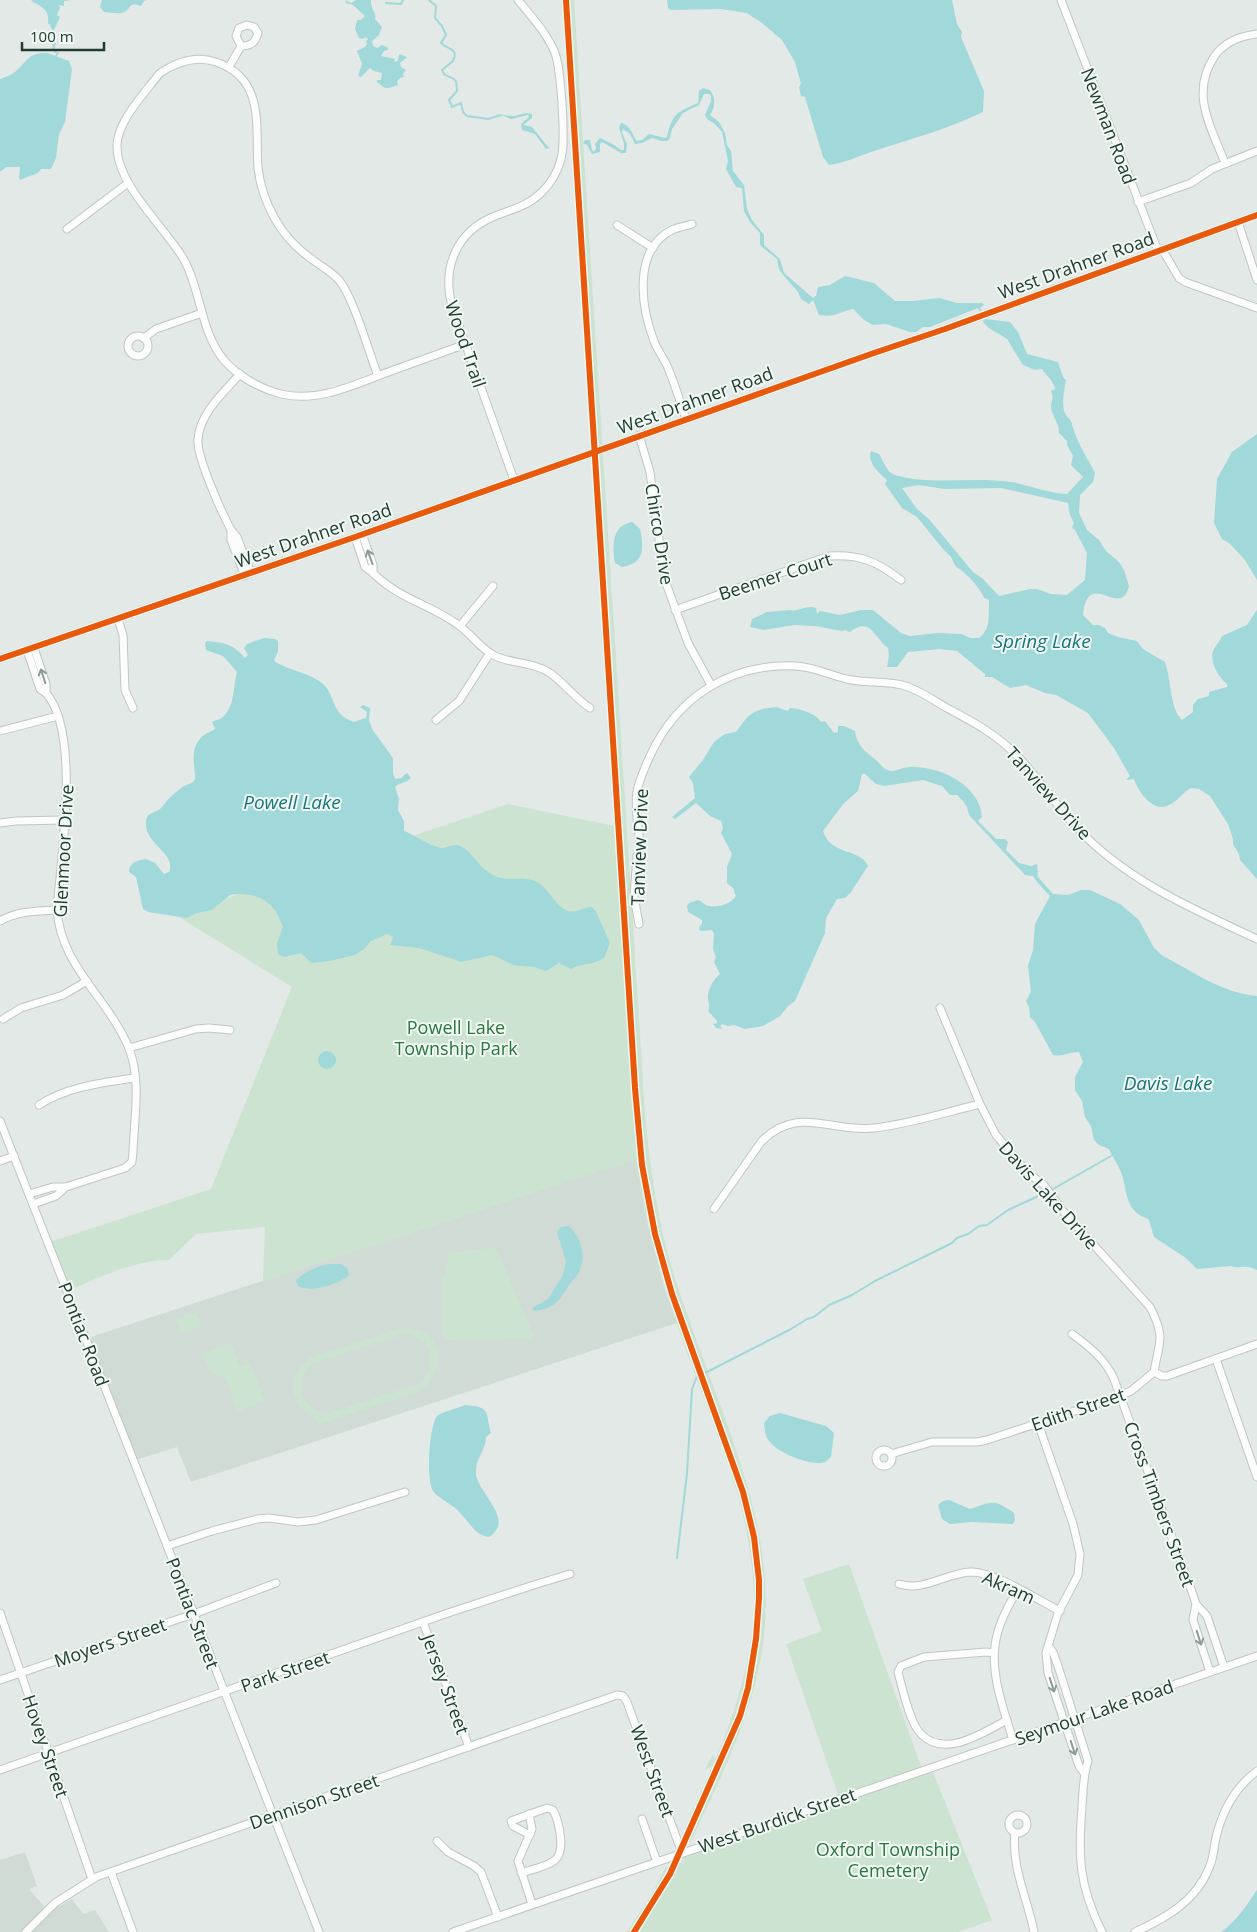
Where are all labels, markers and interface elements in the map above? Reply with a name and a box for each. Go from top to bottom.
scale bar [22,20,105,52]
text: 100 m [30,26,74,46]
street label: Newman Road [1076,64,1142,188]
street label: West Drahner Road [995,226,1157,304]
street label: Wood Trail [440,297,492,391]
street label: West Drahner Road [614,361,776,439]
street label: Chirco Drive [640,482,680,586]
street label: West Drahner Road [232,497,394,573]
street label: Beemer Court [715,546,835,606]
one-way arrow [365,549,374,565]
water label: Spring Lake [993,628,1091,654]
one-way arrow [38,669,48,685]
street label: Tanview Drive [1001,741,1097,845]
street label: Glenmoor Drive [48,784,78,918]
street label: Tanview Drive [625,788,653,906]
water label: Powell Lake [243,789,341,815]
park label: Powell Lake Township Park [394,1015,518,1060]
water label: Davis Lake [1124,1070,1212,1096]
street label: Davis Lake Drive [994,1136,1104,1254]
street label: Pontiac Road [53,1278,115,1390]
street label: Edith Street [1028,1382,1128,1436]
street label: Cross Timbers Street [1119,1418,1201,1590]
street label: Pontiac Street [161,1554,225,1672]
street label: Akram [979,1565,1039,1609]
street label: Moyers Street [51,1612,169,1672]
street label: Jersey Street [416,1629,475,1737]
one-way arrow [1195,1630,1205,1646]
street label: Park Street [237,1645,333,1697]
street label: Seymour Lake Road [1012,1674,1176,1750]
one-way arrow [1047,1676,1057,1692]
street label: Hovey Street [17,1691,75,1801]
street label: West Street [625,1721,681,1821]
one-way arrow [1068,1740,1078,1756]
street label: Dennison Street [246,1768,382,1834]
street label: West Burdick Street [695,1782,859,1858]
park label: Oxford Township Cemetery [816,1837,960,1882]

